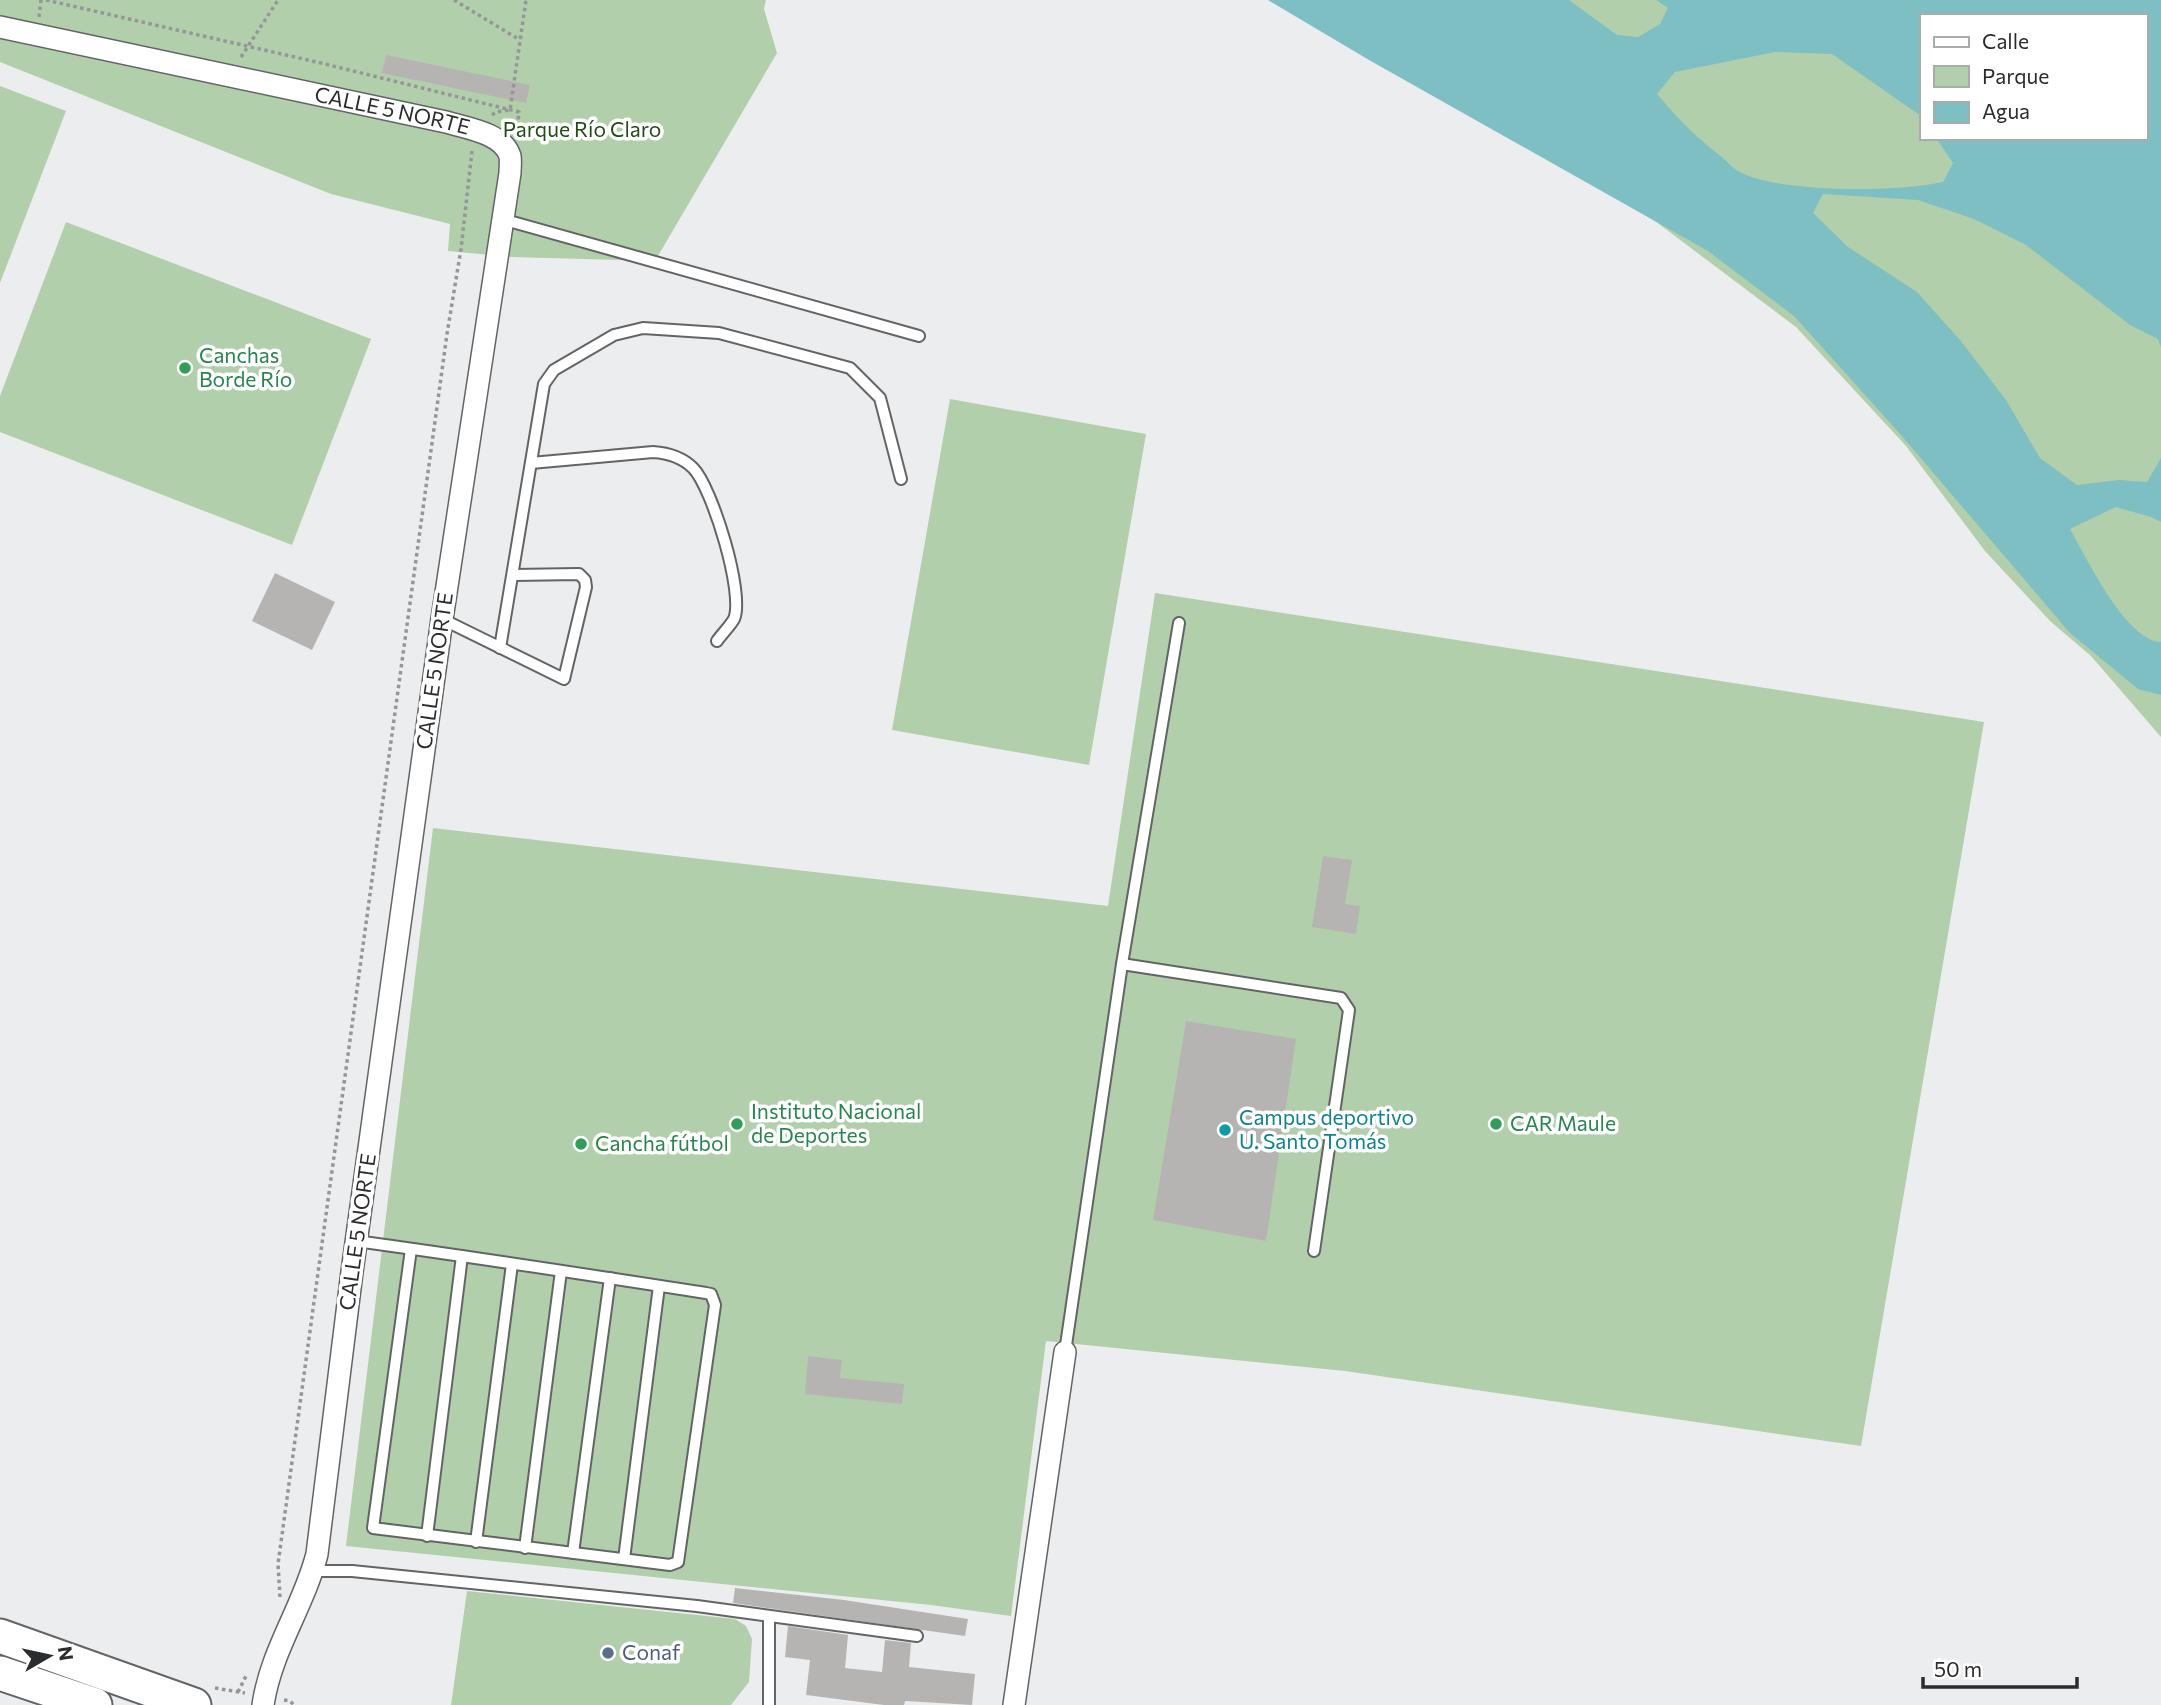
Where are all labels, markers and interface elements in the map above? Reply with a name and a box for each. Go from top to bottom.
legend [1920,14,2147,140]
text: Calle [1982,28,2029,53]
text: Parque [1982,63,2049,88]
street label: CALLE 5 NORTE [313,80,473,139]
text: Agua [1982,98,2030,123]
park label: Parque Río Claro [503,116,661,141]
place label: Canchas Borde Río [199,342,292,391]
marker: Canchas Borde Río [177,360,193,376]
street label: CALLE 5 NORTE [410,591,457,751]
place label: Instituto Nacional de Deportes [751,1098,921,1147]
place label: Campus deportivo U. Santo Tomás [1239,1104,1414,1153]
place label: CAR Maule [1510,1110,1616,1135]
marker: Instituto Nacional de Deportes [729,1116,745,1132]
marker: CAR Maule [1488,1116,1504,1132]
marker: Campus deportivo U. Santo Tomás [1217,1122,1233,1138]
place label: Cancha fútbol [595,1130,729,1155]
marker: Cancha fútbol [573,1136,589,1152]
street label: CALLE 5 NORTE [333,1152,380,1312]
north arrow [14,1621,84,1691]
place label: Conaf [622,1639,681,1664]
text: N [54,1644,79,1662]
marker: Conaf [600,1645,616,1661]
scale bar [1923,1646,2077,1690]
text: 50 m [1934,1656,1982,1681]

